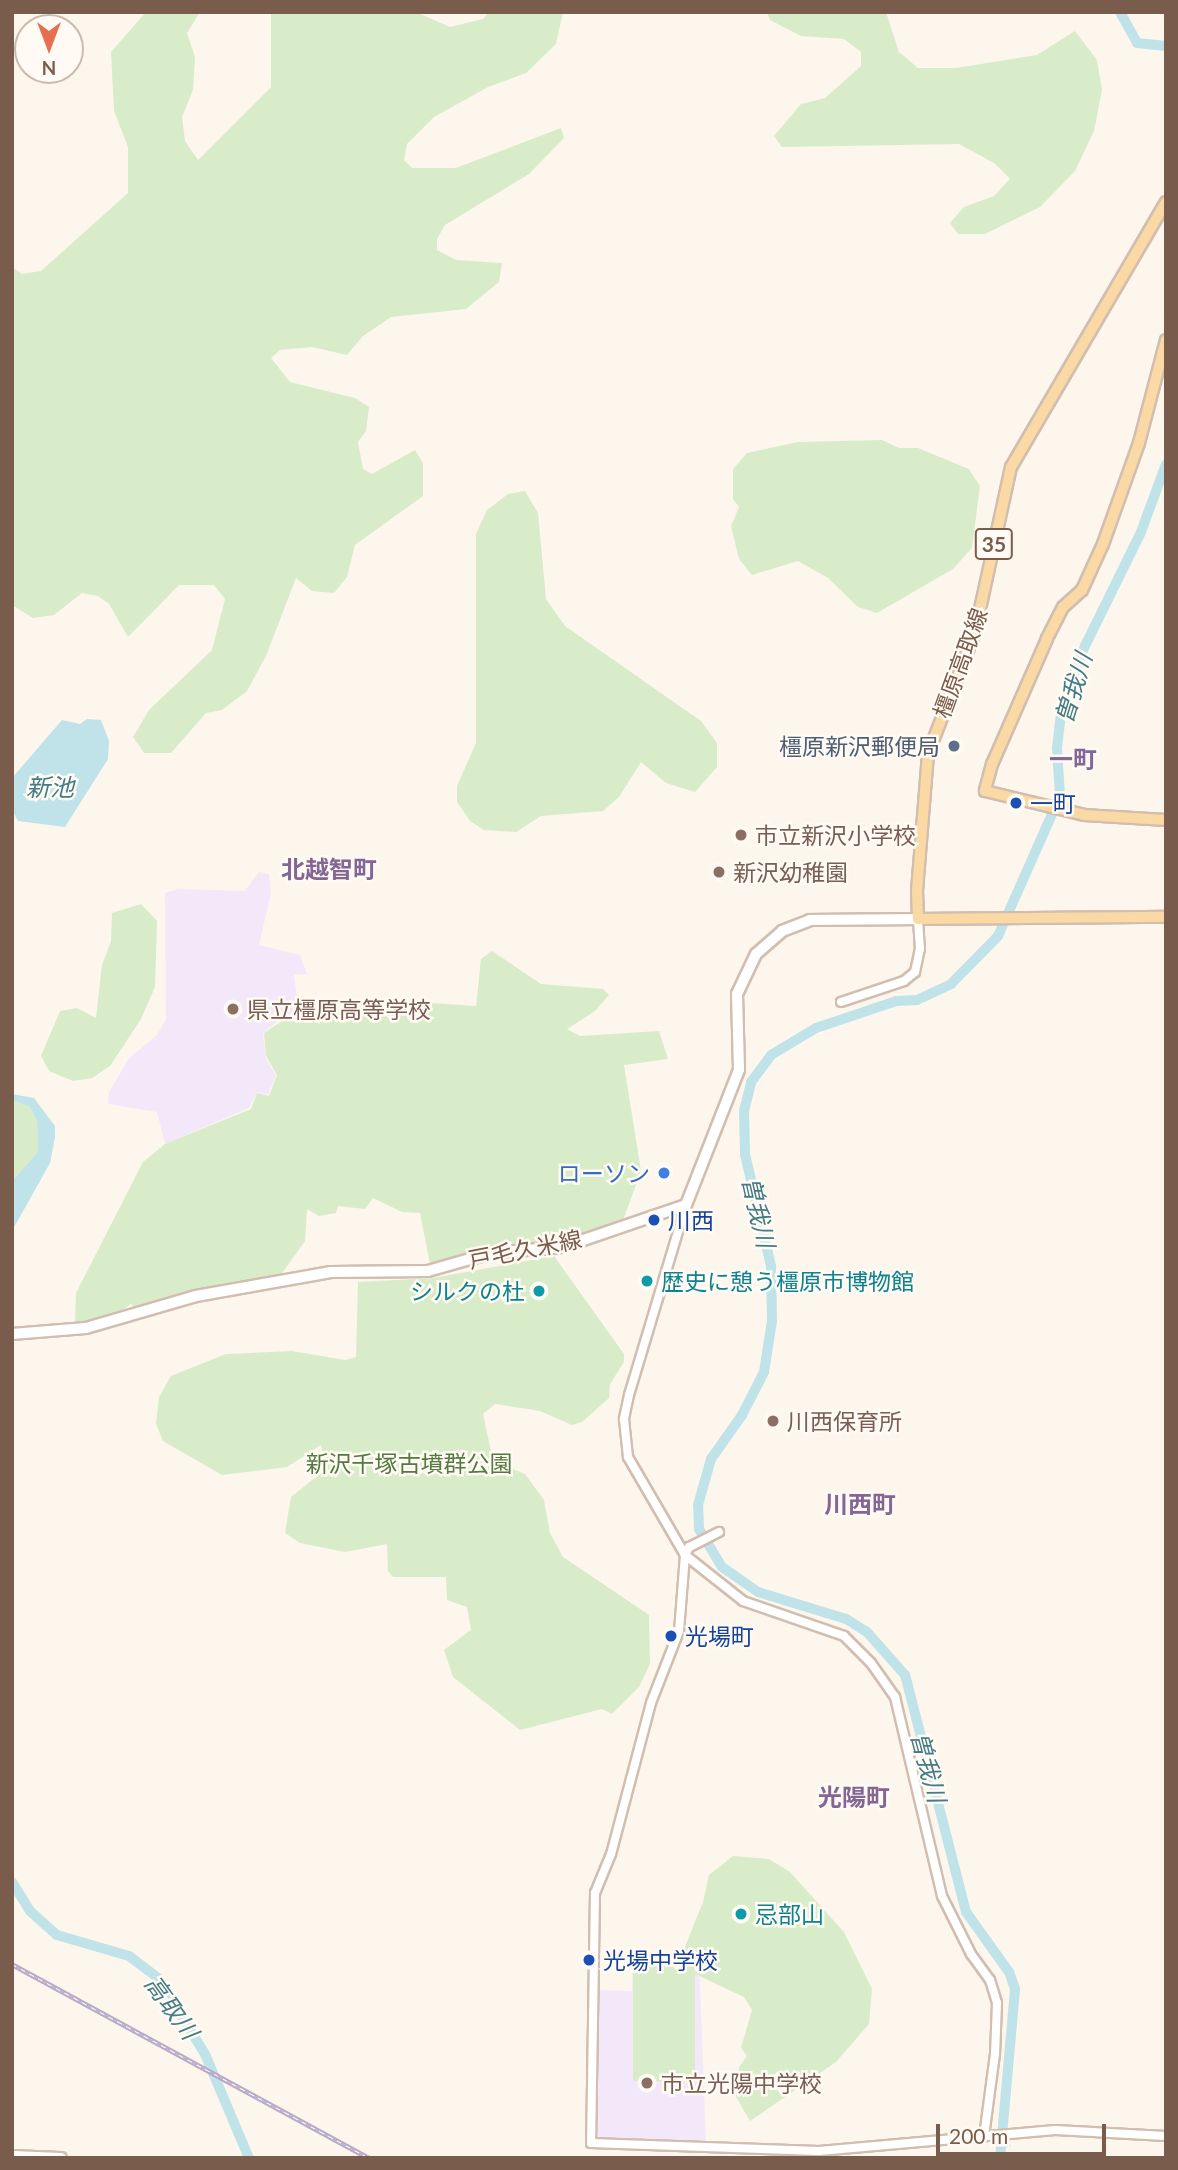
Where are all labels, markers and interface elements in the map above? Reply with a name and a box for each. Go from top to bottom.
north arrow [14,14,84,84]
text: N [42,57,56,80]
road number: 35 [975,526,1013,562]
street label: 橿原高取線 [927,604,993,722]
water label: 曽我川 [1049,649,1097,727]
place label: 橿原新沢郵便局 [779,732,940,760]
marker: 橿原新沢郵便局 [946,738,962,754]
district label: 一町 [1049,745,1097,773]
water label: 新池 [26,773,74,801]
place label: 一町 [1030,789,1076,817]
marker: 一町 [1008,795,1024,811]
place label: 市立新沢小学校 [755,821,916,849]
marker: 市立新沢小学校 [733,827,749,843]
district label: 北越智町 [281,855,377,883]
place label: 新沢幼稚園 [733,858,848,886]
marker: 新沢幼稚園 [711,864,727,880]
place label: 県立橿原高等学校 [247,995,431,1023]
marker: 県立橿原高等学校 [225,1001,241,1017]
place label: ローソン [558,1159,650,1187]
marker: ローソン [656,1165,672,1181]
water label: 曽我川 [737,1174,781,1250]
place label: 川西 [668,1206,714,1234]
marker: 川西 [646,1212,662,1228]
street label: 戸毛久米線 [466,1224,584,1274]
place label: 歴史に憩う橿原市博物館 [661,1267,914,1295]
marker: 歴史に憩う橿原市博物館 [639,1273,655,1289]
place label: シルクの杜 [410,1277,525,1305]
marker: シルクの杜 [531,1283,547,1299]
place label: 川西保育所 [787,1407,902,1435]
marker: 川西保育所 [765,1413,781,1429]
park label: 新沢千塚古墳群公園 [306,1449,512,1477]
district label: 川西町 [824,1490,896,1518]
place label: 光場町 [685,1622,754,1650]
marker: 光場町 [663,1628,679,1644]
water label: 曽我川 [906,1728,952,1806]
district label: 光陽町 [818,1783,890,1811]
place label: 忌部山 [755,1900,824,1928]
marker: 忌部山 [733,1906,749,1922]
place label: 光場中学校 [603,1946,718,1974]
marker: 光場中学校 [581,1952,597,1968]
water label: 高取川 [139,1969,205,2045]
place label: 市立光陽中学校 [661,2069,822,2097]
marker: 市立光陽中学校 [639,2075,655,2091]
scale bar [940,2110,1110,2154]
text: 200 m [949,2123,1008,2148]

